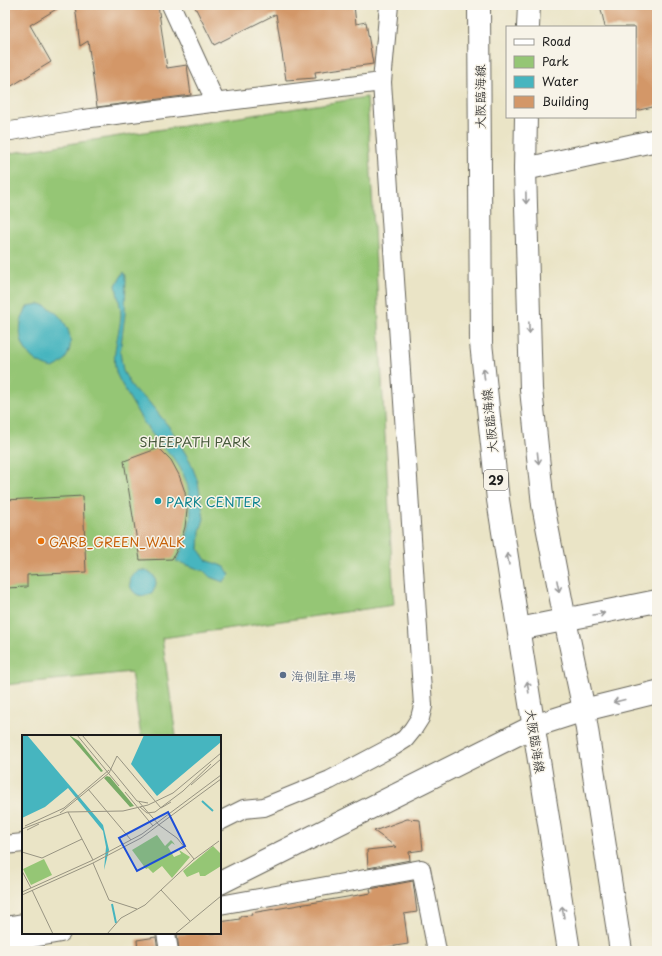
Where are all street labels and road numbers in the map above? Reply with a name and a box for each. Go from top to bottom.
street label: 大阪臨海線 [470,64,489,130]
street label: 大阪臨海線 [476,387,502,454]
road number: 29 [484,470,508,490]
street label: 大阪臨海線 [522,707,551,776]

